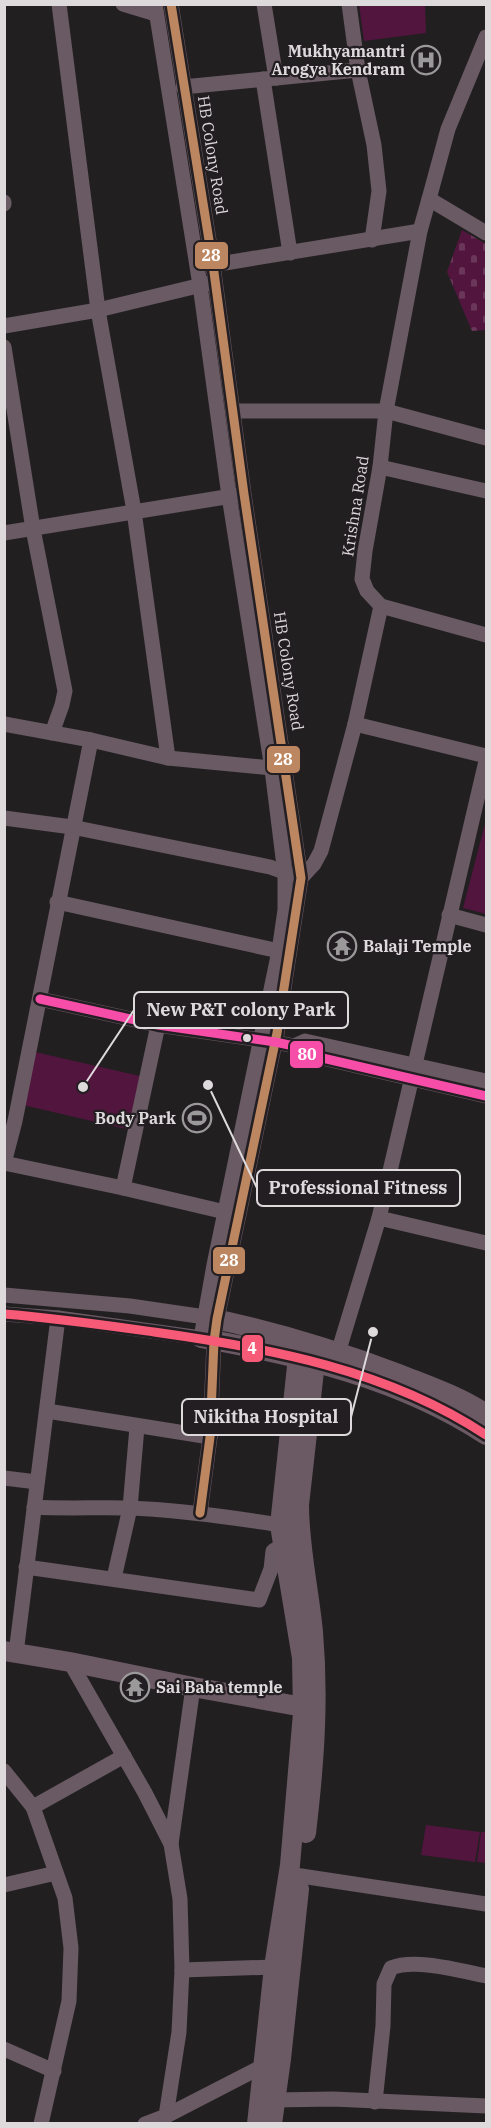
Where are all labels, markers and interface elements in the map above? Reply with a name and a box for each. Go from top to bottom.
place label: Mukhyamantri Arogya Kendram [271,41,405,79]
hospital icon: Mukhyamantri Arogya Kendram [410,44,442,76]
street label: HB Colony Road [194,94,232,216]
line badge: 28 [194,241,229,270]
text: 28 [201,245,221,265]
street label: Krishna Road [337,454,373,558]
street label: HB Colony Road [270,610,308,732]
line badge: 28 [266,745,301,774]
text: 28 [273,749,293,769]
temple icon: Balaji Temple [326,930,358,962]
place label: Balaji Temple [363,936,472,956]
callout: New P&T colony Park [134,992,348,1028]
text: New P&T colony Park [146,998,336,1021]
unlabelled marker [241,1032,253,1044]
line badge: 80 [289,1040,324,1069]
text: 80 [297,1044,317,1064]
sports icon: Body Park [181,1102,213,1134]
place label: Body Park [95,1108,176,1128]
callout: Professional Fitness [257,1170,460,1206]
text: Professional Fitness [268,1176,448,1199]
line badge: 28 [212,1246,246,1275]
text: 28 [219,1250,239,1270]
line badge: 4 [241,1334,264,1363]
text: 4 [247,1338,257,1358]
callout: Nikitha Hospital [182,1399,351,1435]
text: Nikitha Hospital [194,1405,339,1428]
temple icon: Sai Baba temple [119,1671,151,1703]
place label: Sai Baba temple [156,1677,283,1697]

